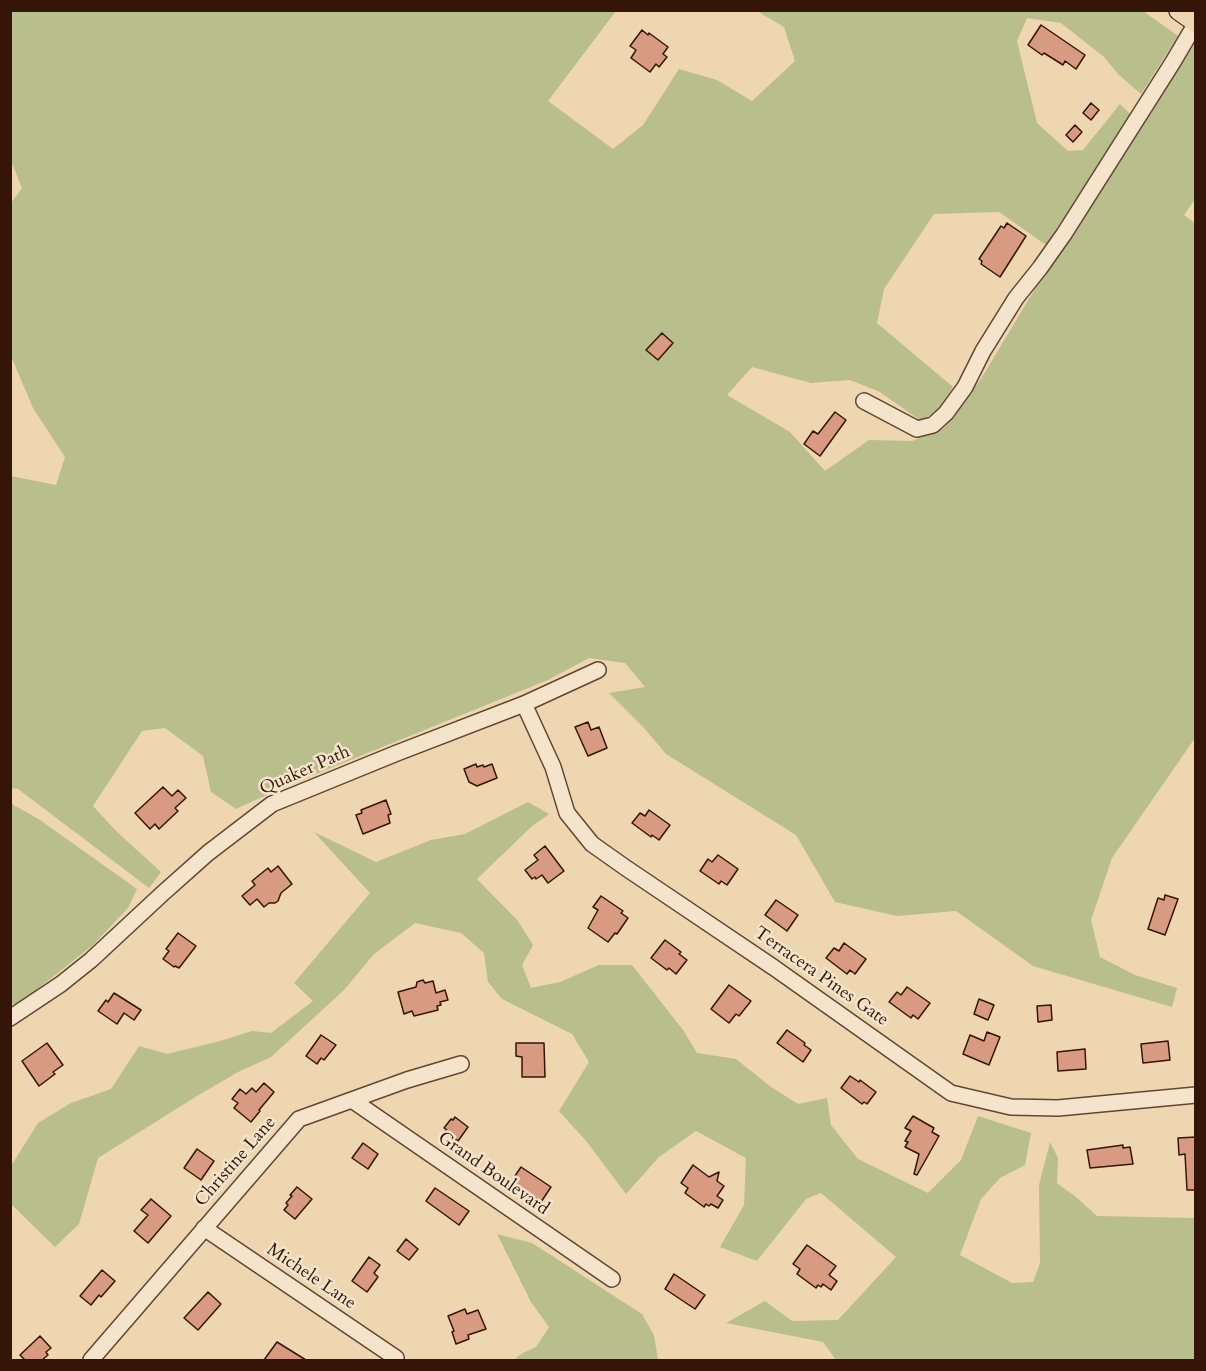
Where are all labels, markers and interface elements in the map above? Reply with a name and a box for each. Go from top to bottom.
street label: Quaker Path [257,742,353,800]
street label: Terracera Pines Gate [750,923,892,1031]
street label: Christine Lane [191,1113,281,1211]
street label: Grand Boulevard [433,1128,553,1220]
street label: Michele Lane [262,1239,360,1315]

